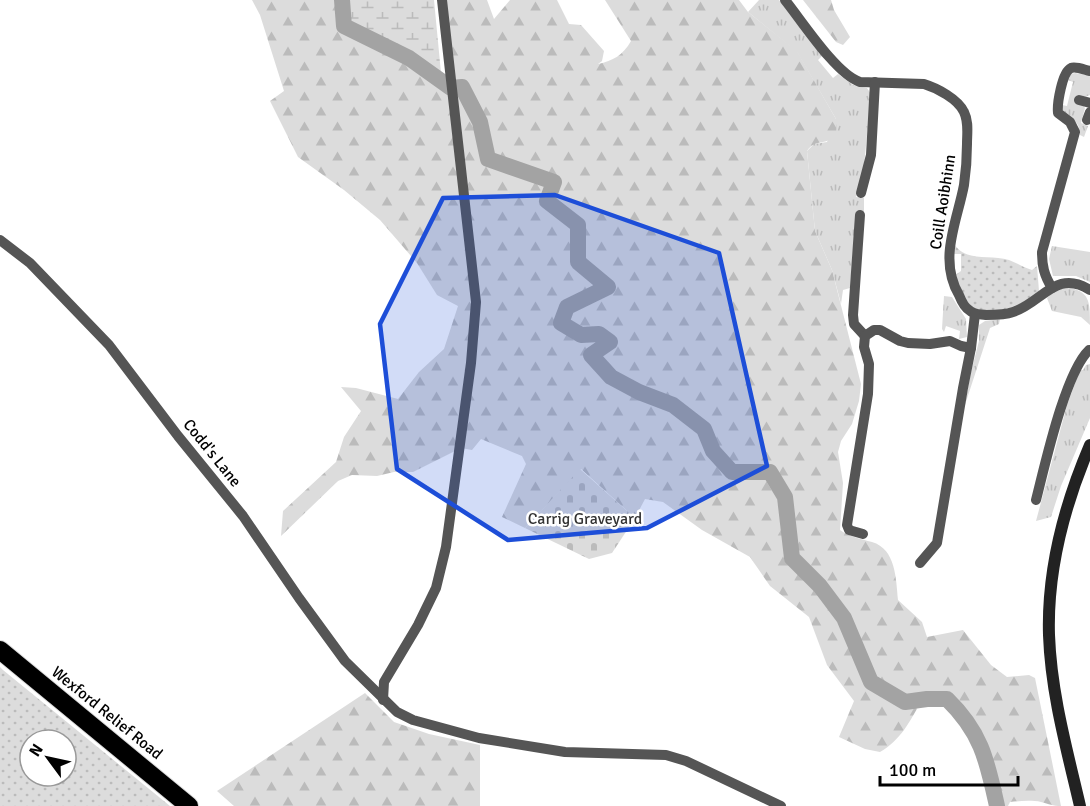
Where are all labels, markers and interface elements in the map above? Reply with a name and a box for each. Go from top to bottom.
street label: Coill Aoibhinn [926,153,960,251]
street label: Codd's Lane [179,415,245,491]
park label: Carrig Graveyard [528,509,642,529]
street label: Wexford Relief Road [47,662,167,764]
north arrow [18,728,78,788]
text: N [25,740,48,760]
scale bar [880,749,1018,787]
text: 100 m [889,759,936,781]

